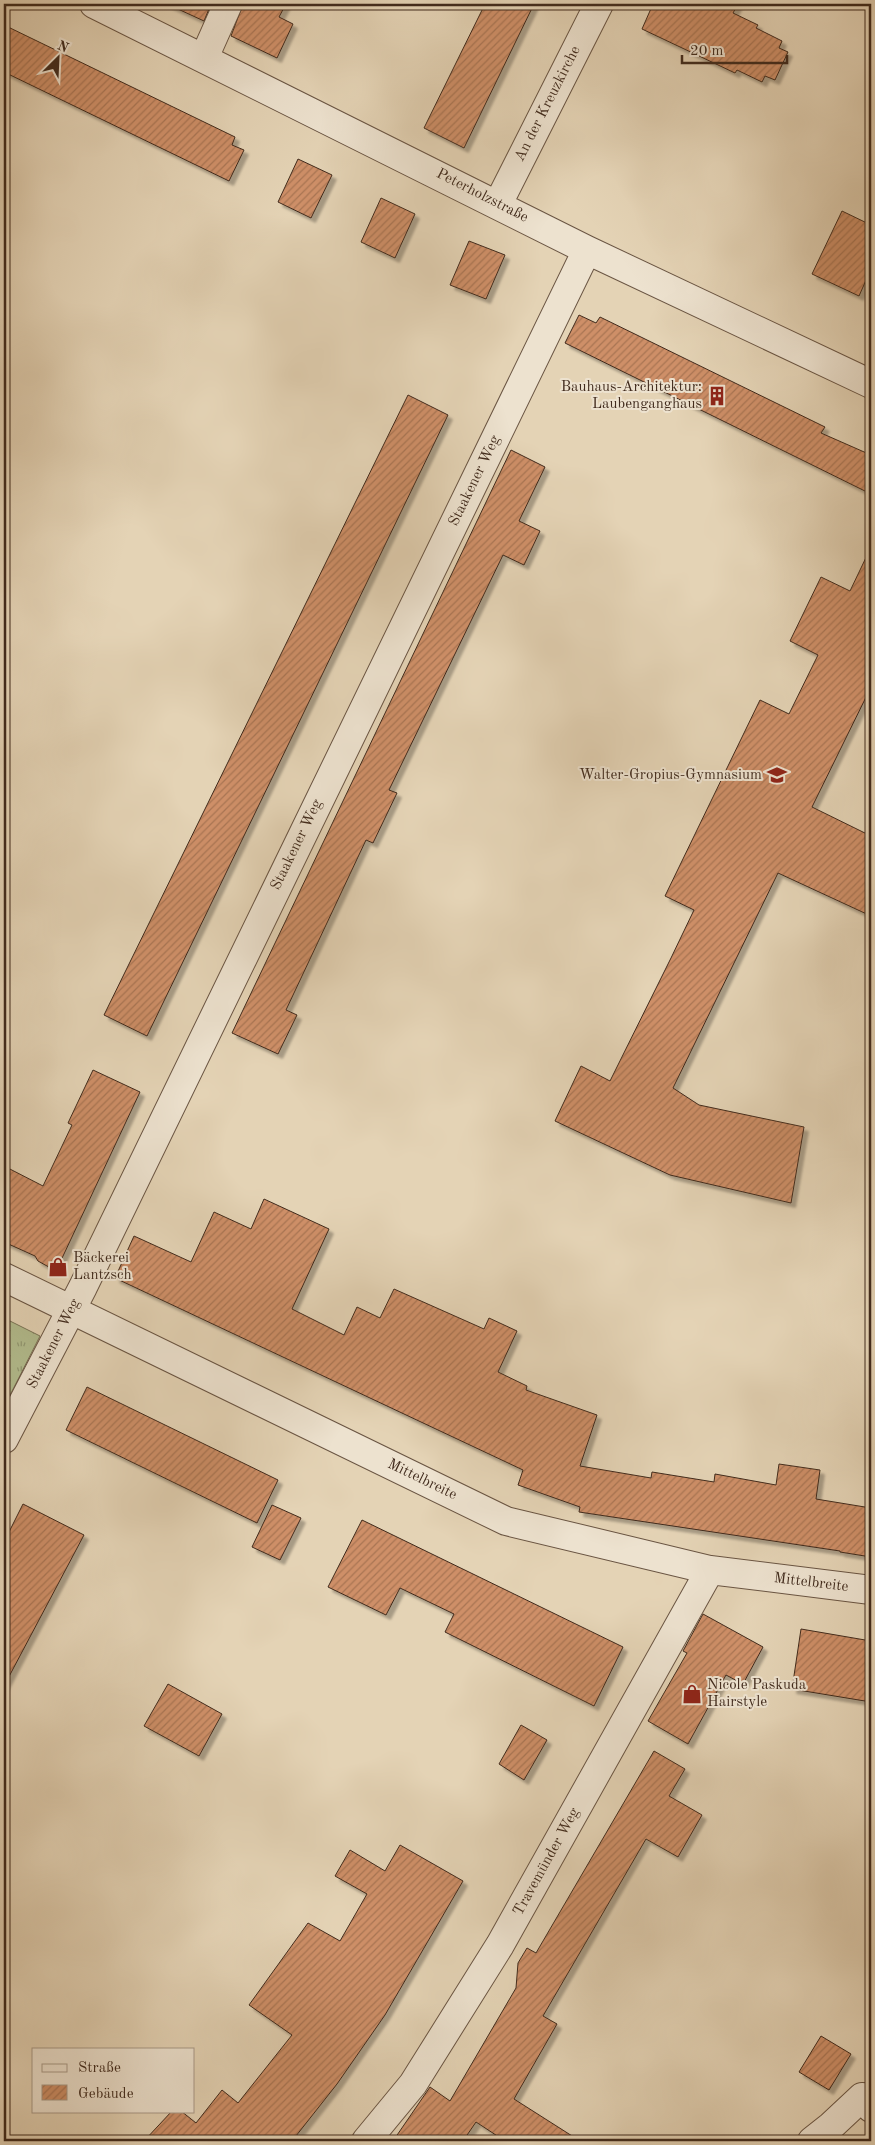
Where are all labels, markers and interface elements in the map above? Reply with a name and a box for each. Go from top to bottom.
north arrow [32,32,82,82]
scale bar [682,32,788,64]
text: N [55,38,71,56]
street label: An der Kreuzkirche [512,44,584,164]
text: 20 m [690,44,724,59]
street label: Peterholzstraße [434,166,530,226]
place label: Bauhaus-Architektur: Laubenganghaus [561,380,702,412]
building icon: Bauhaus-Architektur: Laubenganghaus [706,385,728,407]
street label: Staakener Weg [447,433,503,529]
school or university icon: Walter-Gropius-Gymnasium [766,764,788,786]
place label: Walter-Gropius-Gymnasium [579,768,762,783]
street label: Staakener Weg [269,797,325,893]
place label: Bäckerei Lantzsch [73,1251,132,1283]
shop icon: Bäckerei Lantzsch [47,1256,69,1278]
street label: Staakener Weg [25,1296,83,1392]
street label: Mittelbreite [385,1457,459,1503]
street label: Mittelbreite [773,1571,849,1595]
place label: Nicole Paskuda Hairstyle [707,1678,807,1710]
shop icon: Nicole Paskuda Hairstyle [681,1683,703,1705]
street label: Travemünder Weg [511,1806,583,1918]
legend [32,2048,195,2112]
text: Straße [78,2061,121,2076]
text: Gebäude [78,2087,134,2102]

